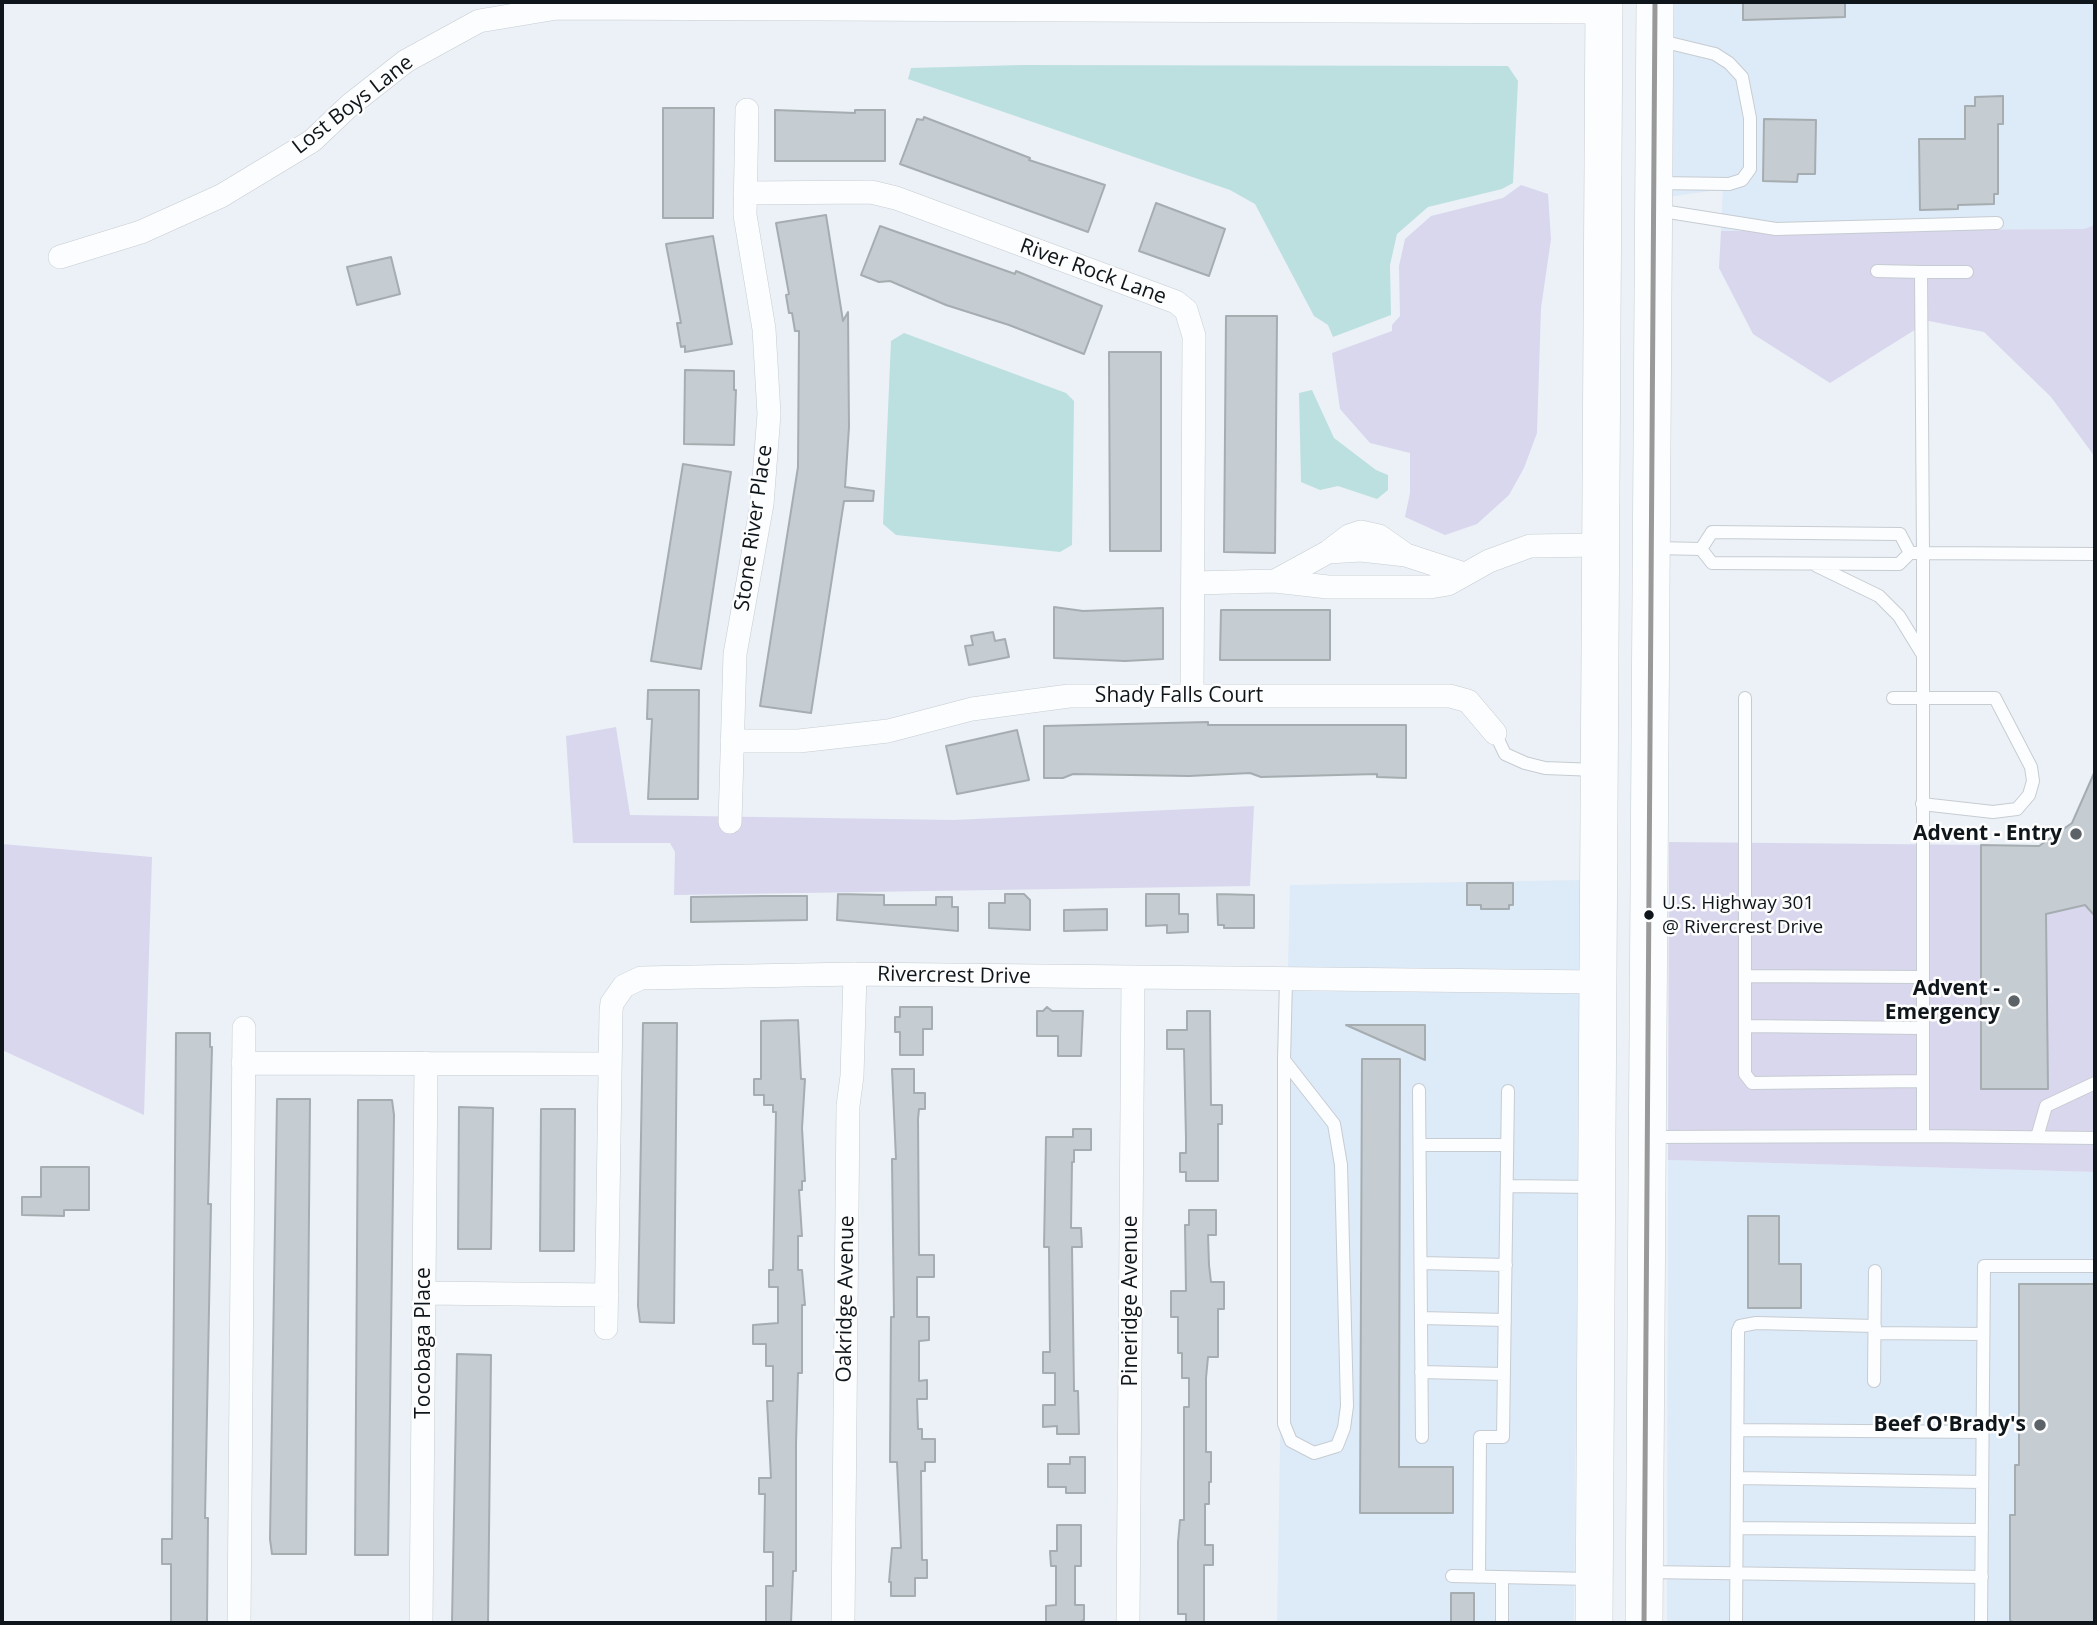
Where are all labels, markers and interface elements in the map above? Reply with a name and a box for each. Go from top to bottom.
street label: Lost Boys Lane [288,50,418,160]
street label: River Rock Lane [1016,234,1170,310]
street label: Stone River Place [730,443,778,613]
street label: Shady Falls Court [1095,683,1263,709]
place label: Advent - Entry [1913,821,2062,847]
marker: Advent - Entry [2068,826,2084,842]
place label: U.S. Highway 301 @ Rivercrest Drive [1662,893,1823,937]
marker: U.S. Highway 301 @ Rivercrest Drive [1642,908,1656,922]
street label: Rivercrest Drive [877,962,1031,990]
place label: Advent - Emergency [1885,976,2000,1026]
marker: Advent - Emergency [2006,993,2022,1009]
street label: Oakridge Avenue [832,1215,860,1383]
street label: Pineridge Avenue [1118,1215,1144,1387]
street label: Tocobaga Place [411,1267,437,1419]
place label: Beef O'Brady's [1874,1412,2026,1438]
marker: Beef O'Brady's [2032,1417,2048,1433]

